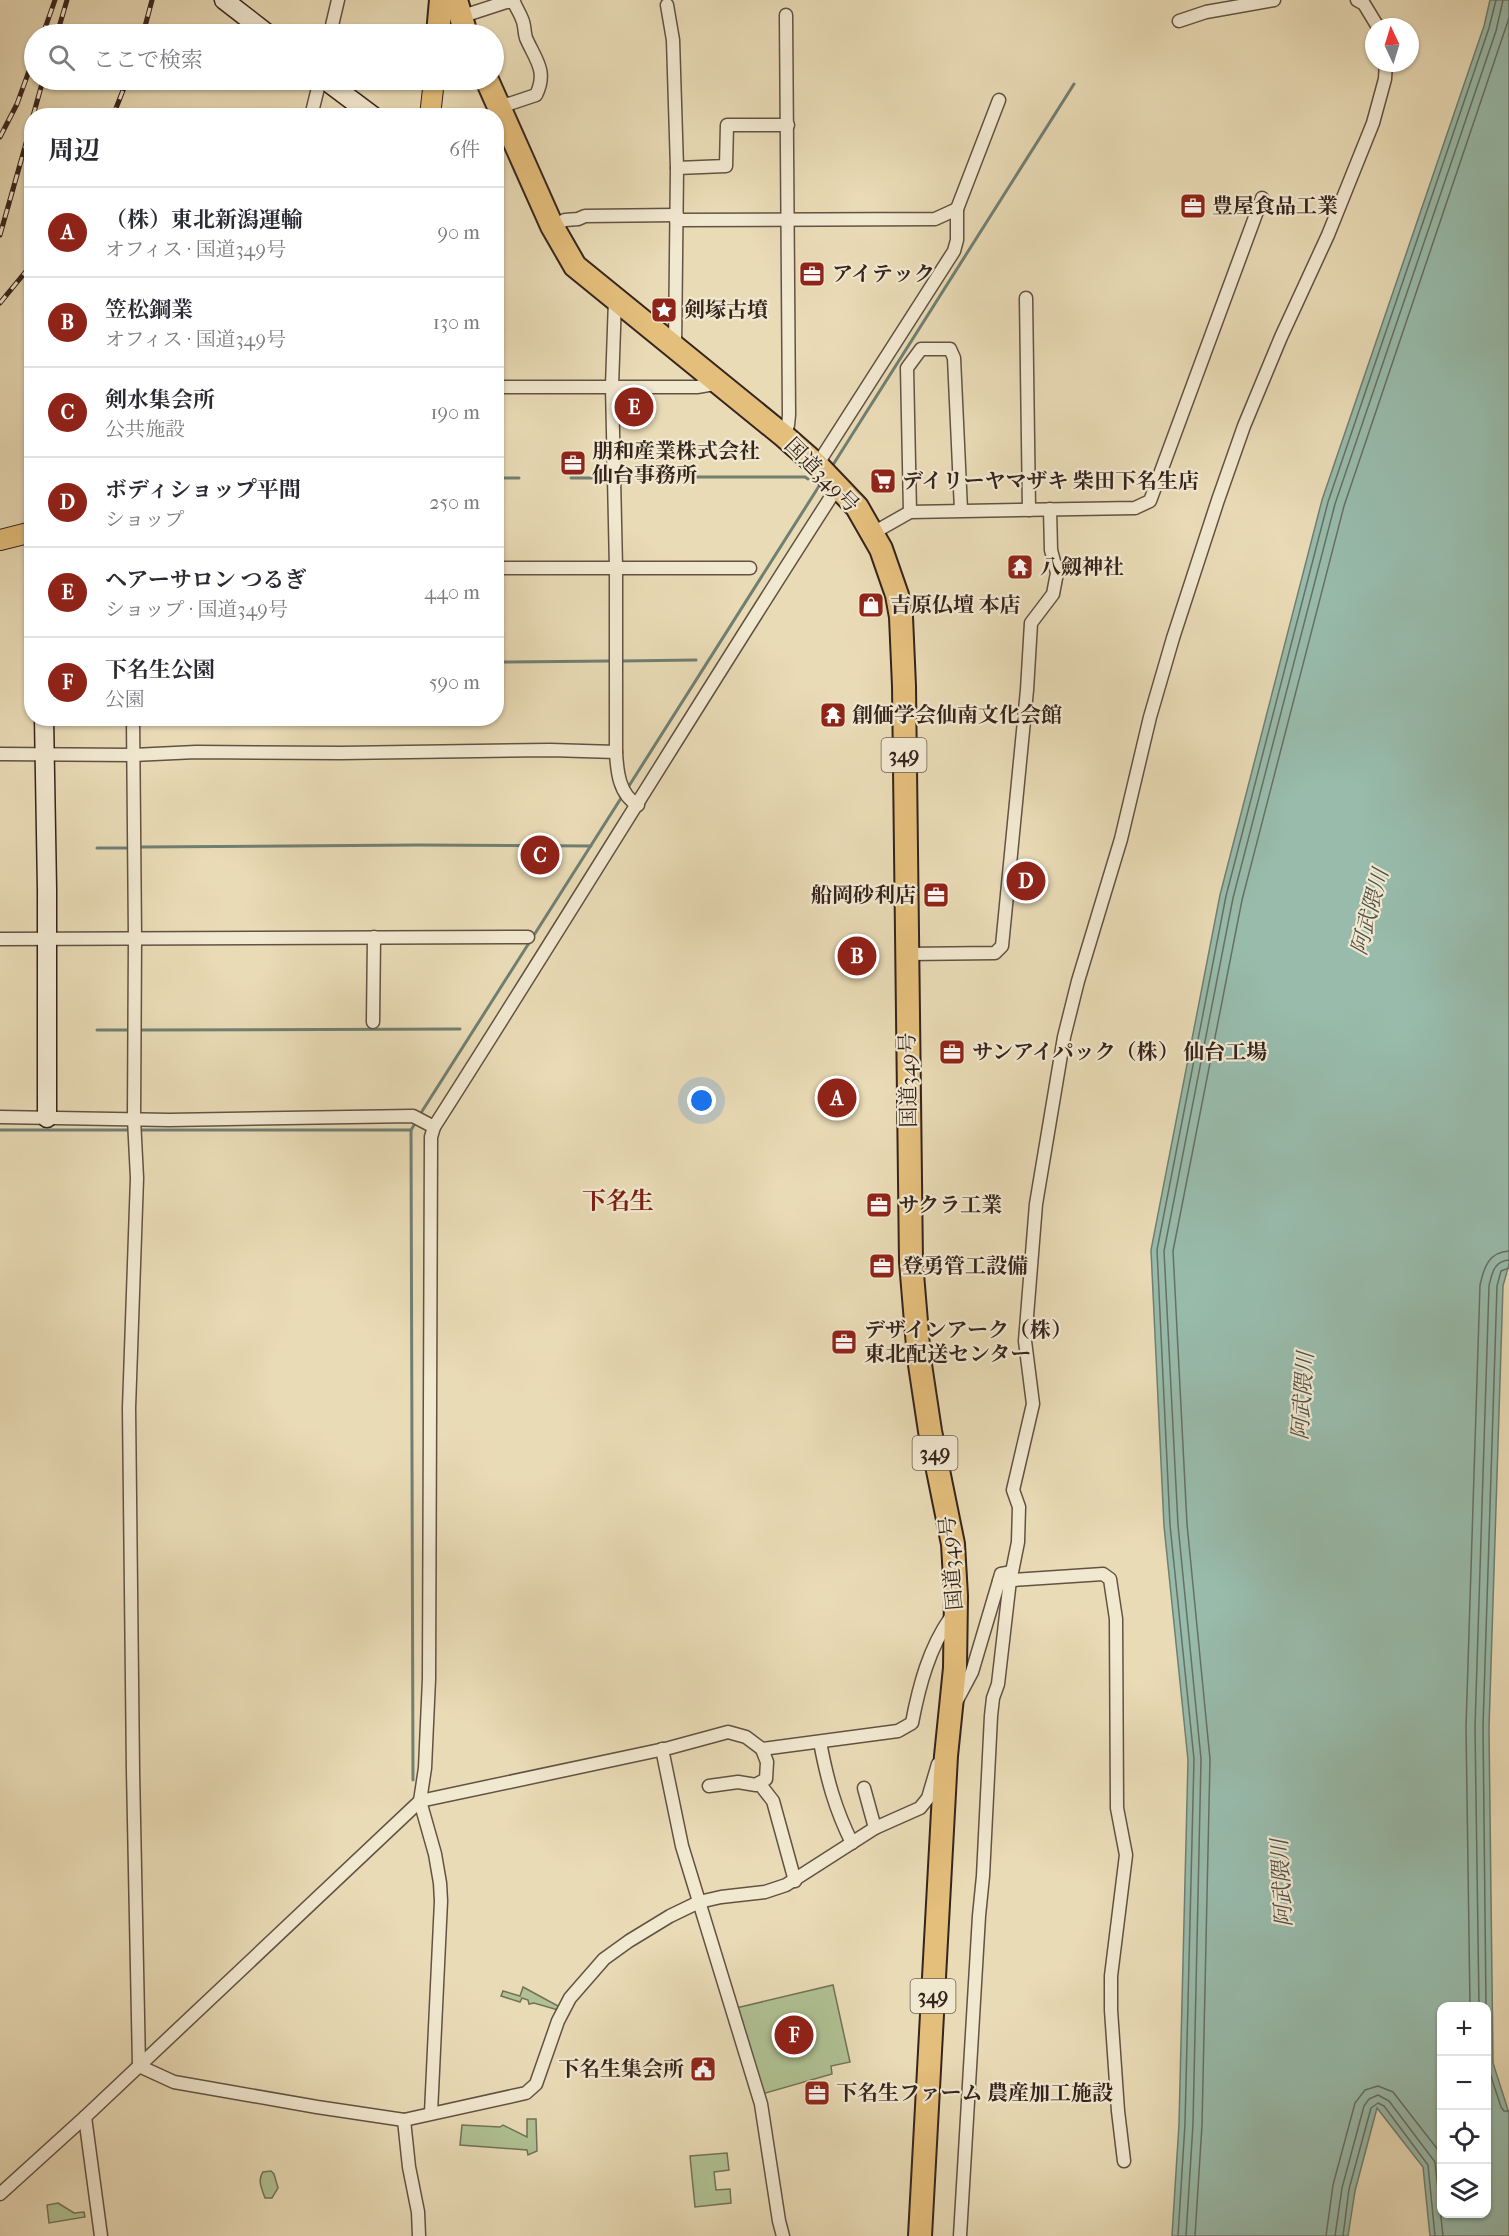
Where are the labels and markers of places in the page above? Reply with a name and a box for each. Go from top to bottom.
office icon: 豊屋食品工業 [1178,191,1208,221]
place label: 豊屋食品工業 [1212,194,1338,218]
office icon: アイテック [797,259,827,289]
place label: アイテック [832,262,935,286]
place icon: 剣塚古墳 [649,295,679,325]
place label: 剣塚古墳 [684,298,768,322]
pin: E [614,384,654,430]
place label: 朋和産業株式会社 仙台事務所 [592,439,760,487]
office icon: 朋和産業株式会社 仙台事務所 [558,448,588,478]
supermarket icon: デイリーヤマザキ 柴田下名生店 [868,466,898,496]
place label: デイリーヤマザキ 柴田下名生店 [902,469,1199,493]
temple icon: 八劔神社 [1005,552,1035,582]
place label: 八劔神社 [1040,555,1124,579]
shop icon: 吉原仏壇 本店 [856,590,886,620]
place label: 吉原仏壇 本店 [890,593,1021,617]
temple icon: 創価学会仙南文化会館 [818,700,848,730]
place label: 創価学会仙南文化会館 [852,703,1062,727]
pin: C [520,832,560,878]
pin: D [1006,858,1046,904]
office icon: 船岡砂利店 [921,880,951,910]
place label: 船岡砂利店 [811,883,916,907]
pin: B [838,934,876,978]
office icon: サンアイパック（株） 仙台工場 [937,1037,967,1067]
place label: サンアイパック（株） 仙台工場 [972,1040,1267,1064]
pin: A [818,1076,856,1120]
office icon: サクラ工業 [864,1190,894,1220]
place label: サクラ工業 [898,1193,1002,1217]
office icon: 登勇管工設備 [867,1251,897,1281]
place label: 登勇管工設備 [902,1254,1028,1278]
place label: デザインアーク（株） 東北配送センター [864,1318,1072,1366]
office icon: デザインアーク（株） 東北配送センター [829,1327,859,1357]
pin: F [774,2012,814,2058]
public building icon: 下名生集会所 [688,2054,718,2084]
place label: 下名生集会所 [558,2057,684,2081]
office icon: 下名生ファーム 農産加工施設 [802,2078,832,2108]
place label: 下名生ファーム 農産加工施設 [836,2081,1113,2105]

